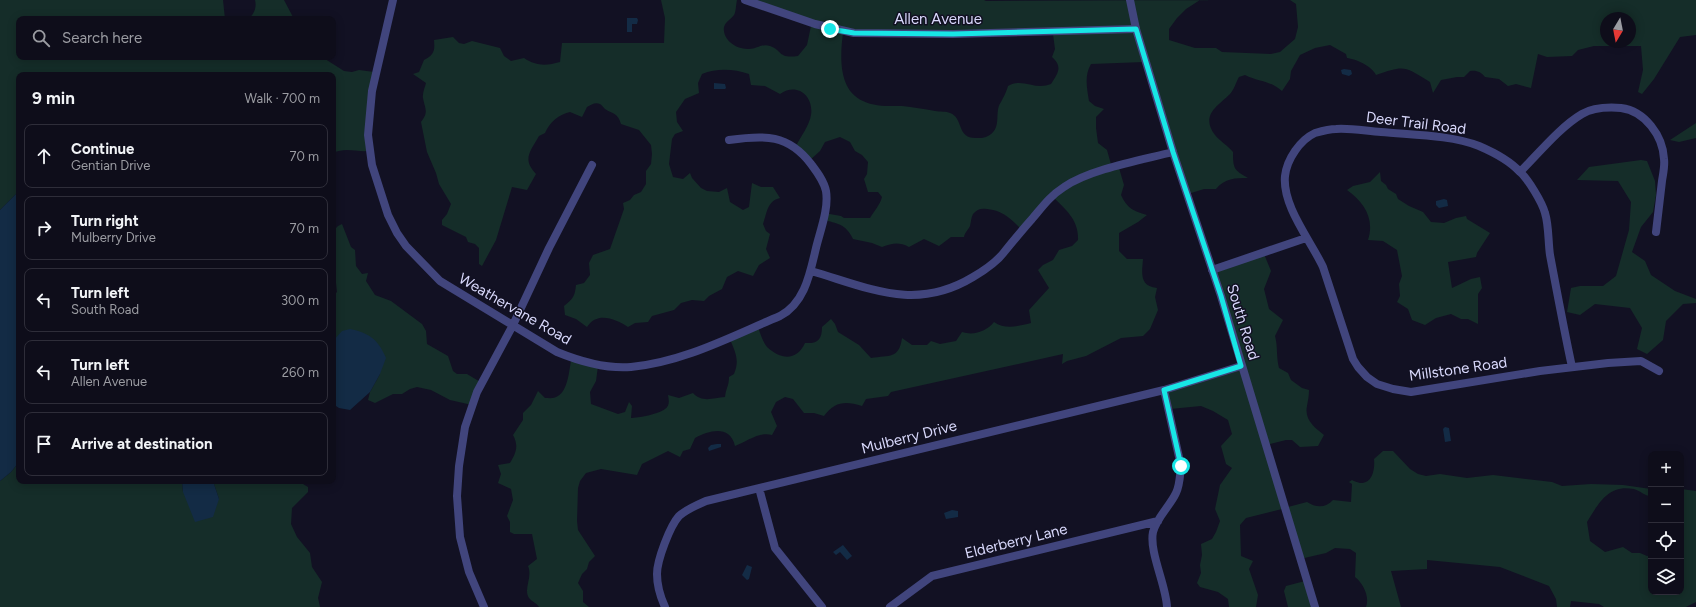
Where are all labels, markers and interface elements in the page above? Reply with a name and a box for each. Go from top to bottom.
street label: Allen Avenue [894,10,982,28]
north arrow [1600,12,1636,48]
search box [16,16,336,60]
route end [821,20,839,38]
icon: search [30,27,52,49]
text: Search here [62,29,142,47]
text: 9 min [32,88,75,108]
text: Walk · 700 m [245,91,320,106]
street label: Deer Trail Road [1365,108,1467,138]
text: Continue [71,140,134,158]
icon: ahead [33,145,55,167]
text: 70 m [289,149,319,164]
text: Gentian Drive [71,158,150,173]
text: Turn right [71,212,139,230]
icon: right [33,217,55,239]
text: 70 m [289,221,319,236]
text: Mulberry Drive [71,230,156,245]
street label: Weathervane Road [456,269,574,349]
street label: South Road [1223,282,1263,362]
text: Turn left [71,284,129,302]
icon: left [33,289,55,311]
text: 300 m [281,293,319,308]
text: South Road [71,302,139,317]
street label: Millstone Road [1408,353,1508,385]
text: Turn left [71,356,129,374]
icon: left [33,361,55,383]
text: 260 m [282,365,319,380]
text: Allen Avenue [71,374,147,389]
street label: Mulberry Drive [859,416,959,458]
icon: arrive [33,433,55,455]
text: Arrive at destination [71,435,212,453]
map controls [1648,451,1684,595]
button: + [1648,451,1684,487]
route start [1172,457,1190,475]
button: − [1648,487,1684,523]
street label: Elderberry Lane [963,520,1069,562]
button: locate [1648,523,1684,559]
button: layers [1648,559,1684,595]

